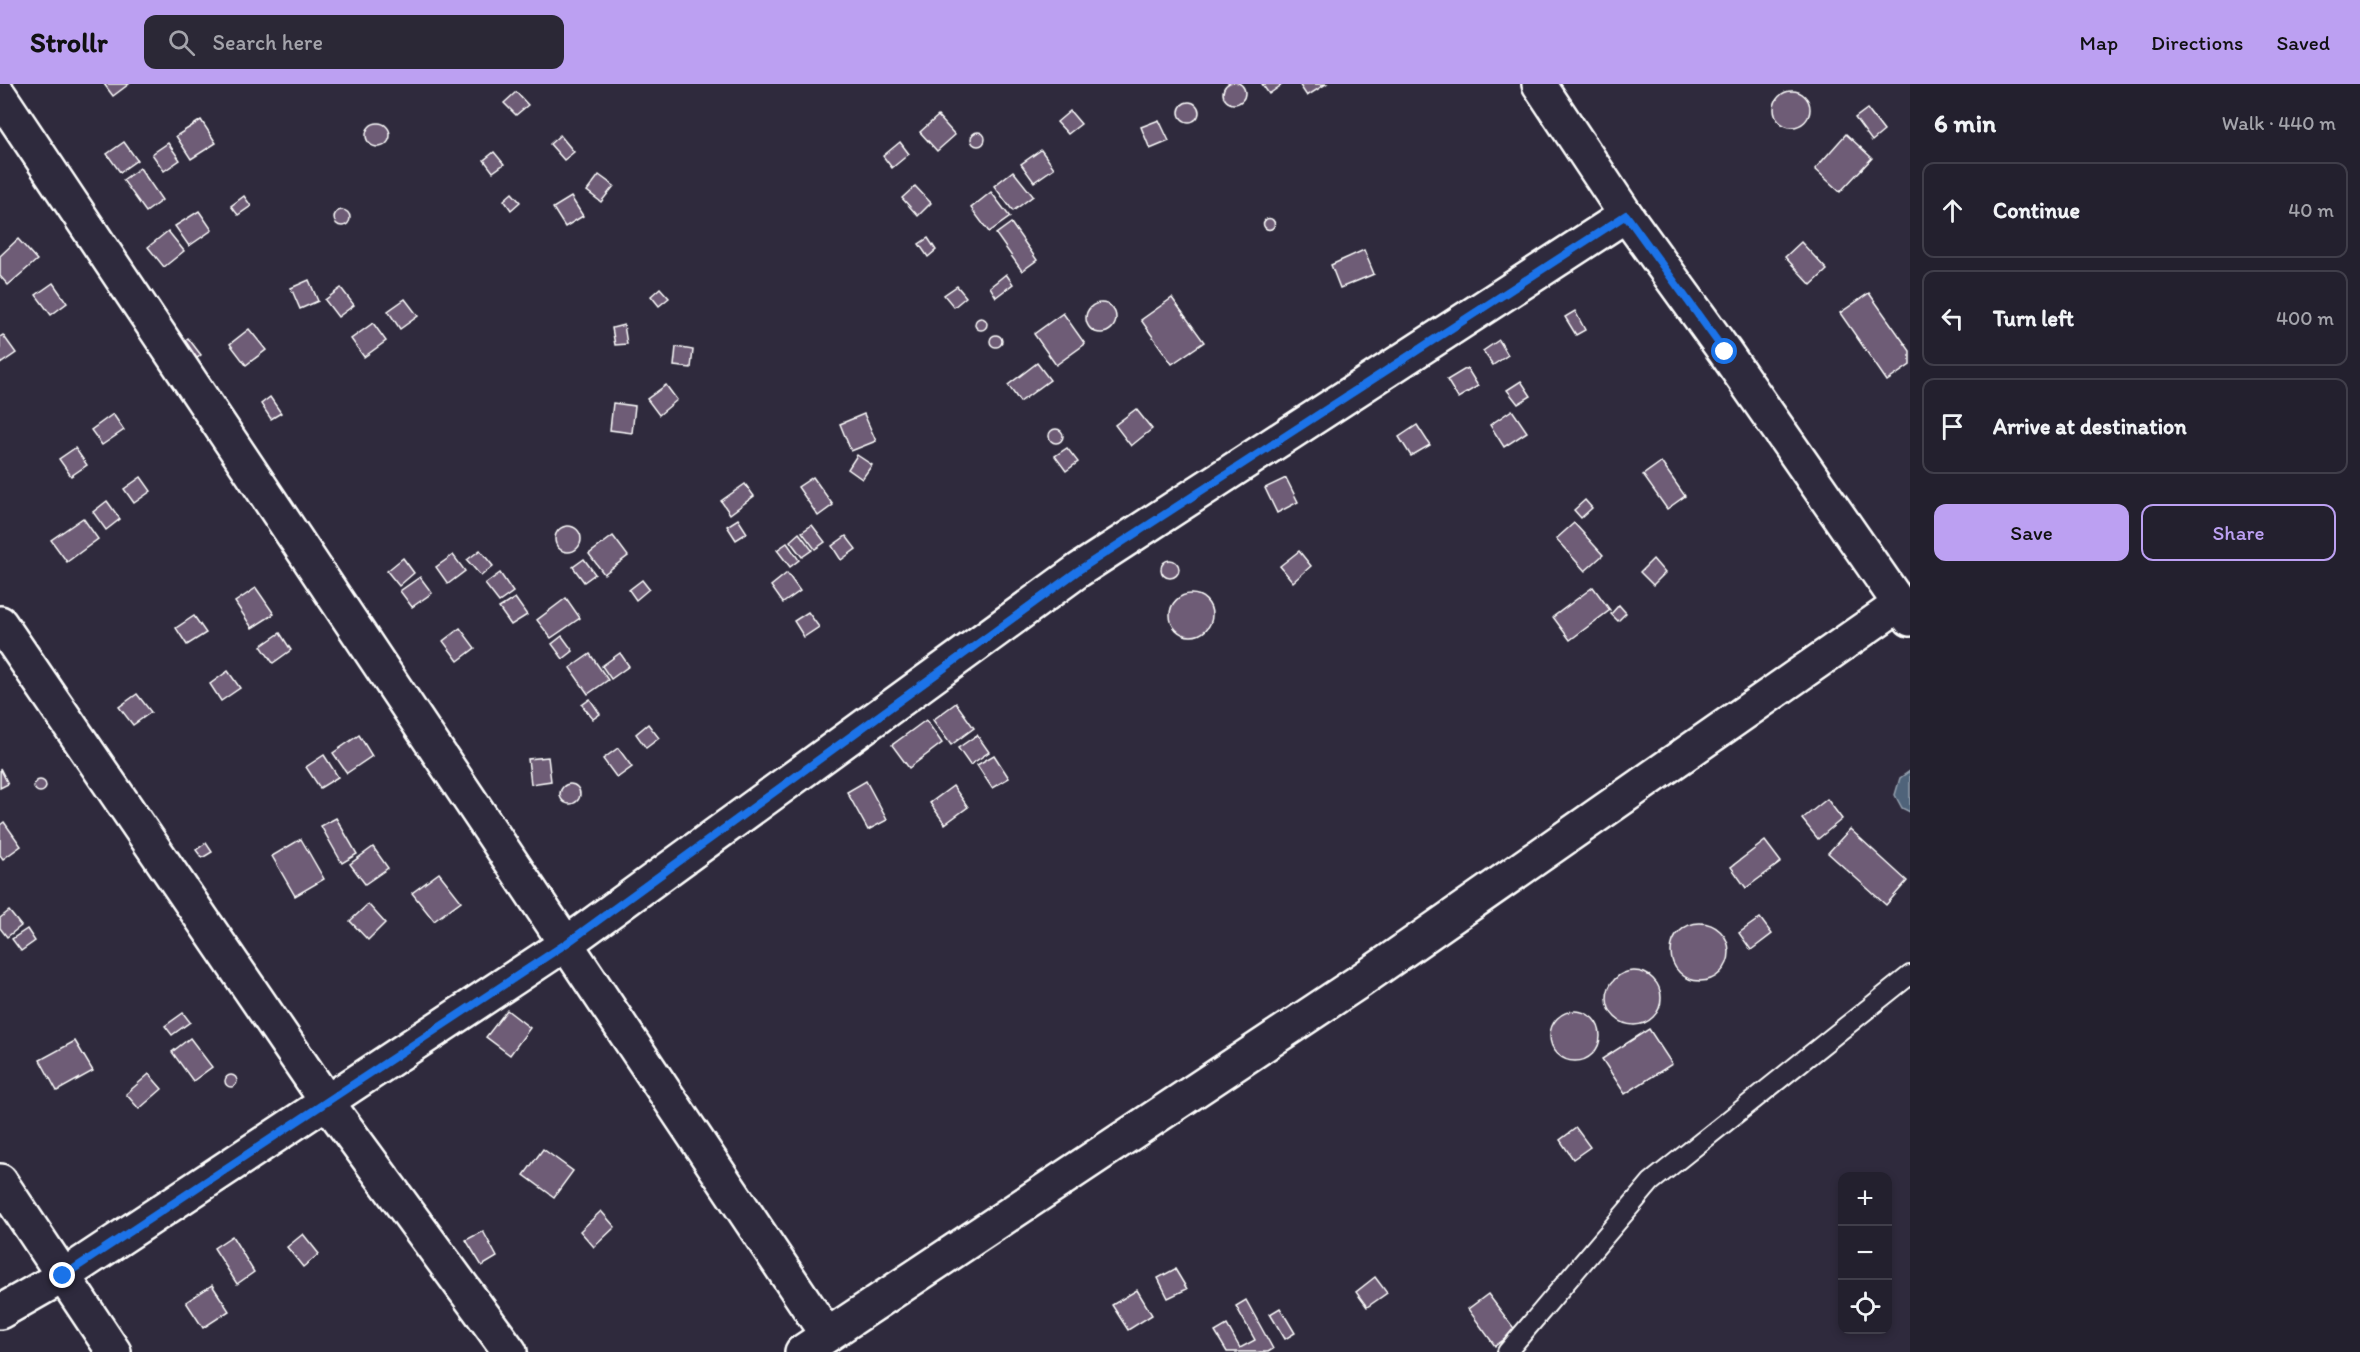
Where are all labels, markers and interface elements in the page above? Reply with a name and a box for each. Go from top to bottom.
search box [144,15,564,69]
text: Strollr [30,25,108,59]
icon: search [165,26,198,59]
text: Search here [213,29,323,56]
text: Map [2080,30,2118,55]
text: Directions [2151,30,2243,55]
text: Saved [2276,30,2330,55]
text: 6 min [1934,107,1996,139]
text: Walk · 440 m [2222,111,2336,135]
icon: ahead [1936,194,1969,227]
text: Continue [1993,197,2080,224]
text: 40 m [2288,198,2334,222]
icon: left [1936,302,1969,335]
text: Turn left [1993,305,2074,332]
text: 400 m [2276,306,2334,330]
route start [1711,338,1737,364]
icon: arrive [1936,410,1969,443]
text: Arrive at destination [1993,413,2187,440]
button: Save [1934,504,2129,561]
button: Share [2141,504,2336,561]
map controls [1838,1172,1892,1334]
button: + [1838,1172,1892,1226]
button: − [1838,1226,1892,1280]
route end [49,1262,75,1288]
button: locate [1838,1280,1892,1334]

